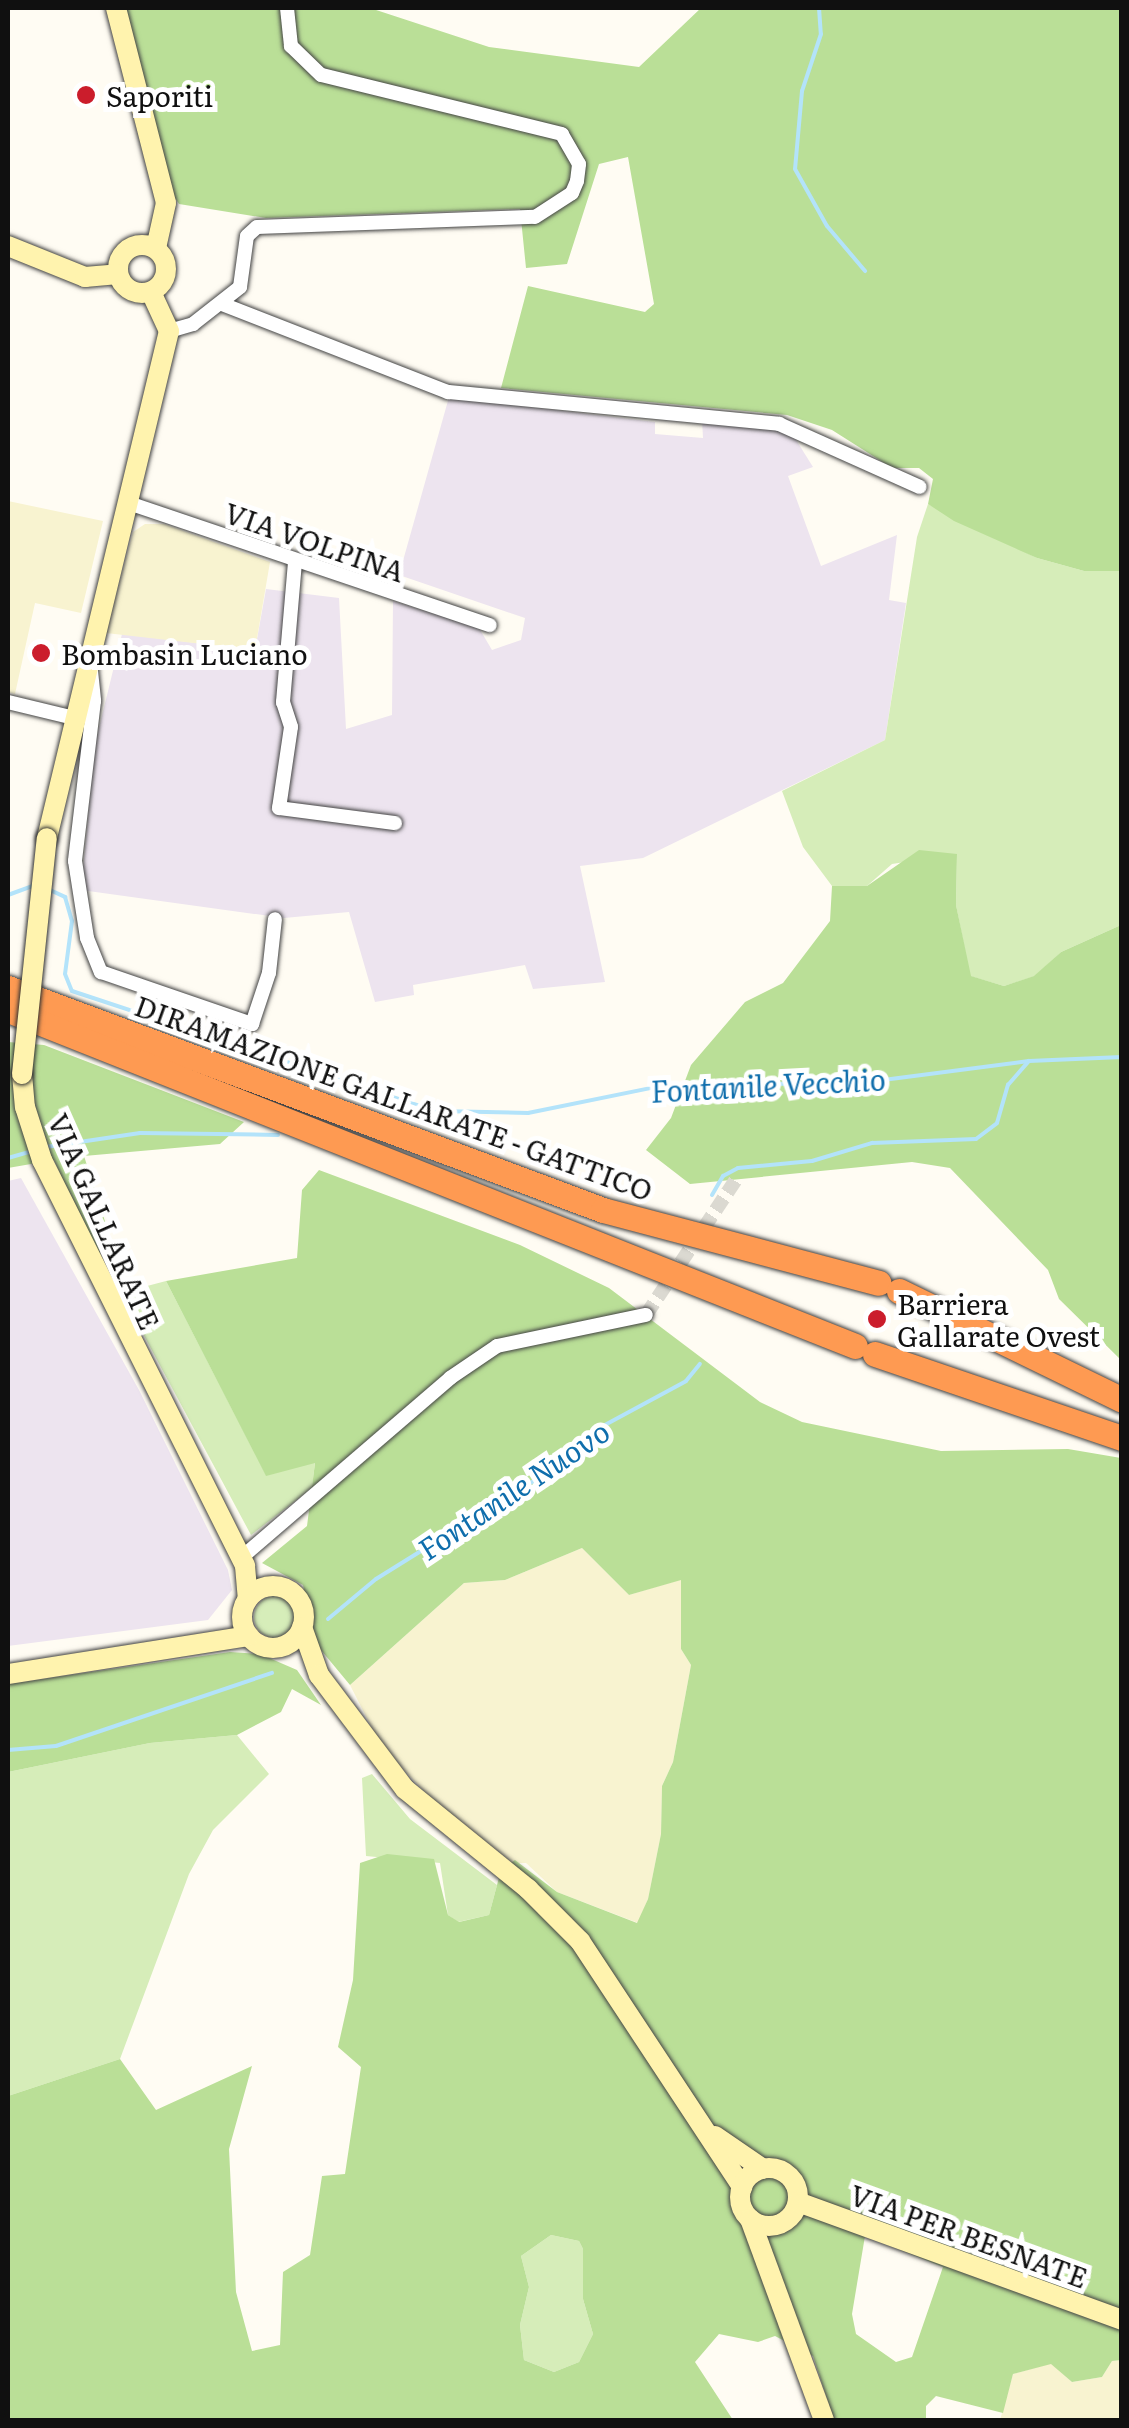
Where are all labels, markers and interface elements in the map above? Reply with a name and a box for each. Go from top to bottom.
place label: Saporiti [106,78,213,112]
marker: Saporiti [75,84,97,106]
street label: VIA VOLPINA [221,494,409,588]
place label: Bombasin Luciano [61,636,308,670]
marker: Bombasin Luciano [30,642,52,664]
street label: DIRAMAZIONE GALLARATE - GATTICO [131,987,657,1207]
water label: Fontanile Vecchio [650,1060,886,1108]
street label: VIA GALLARATE [42,1108,168,1334]
place label: Barriera Gallarate Ovest [897,1286,1100,1352]
marker: Barriera Gallarate Ovest [866,1308,888,1330]
water label: Fontanile Nuovo [411,1412,615,1566]
street label: VIA PER BESNATE [846,2176,1092,2294]

